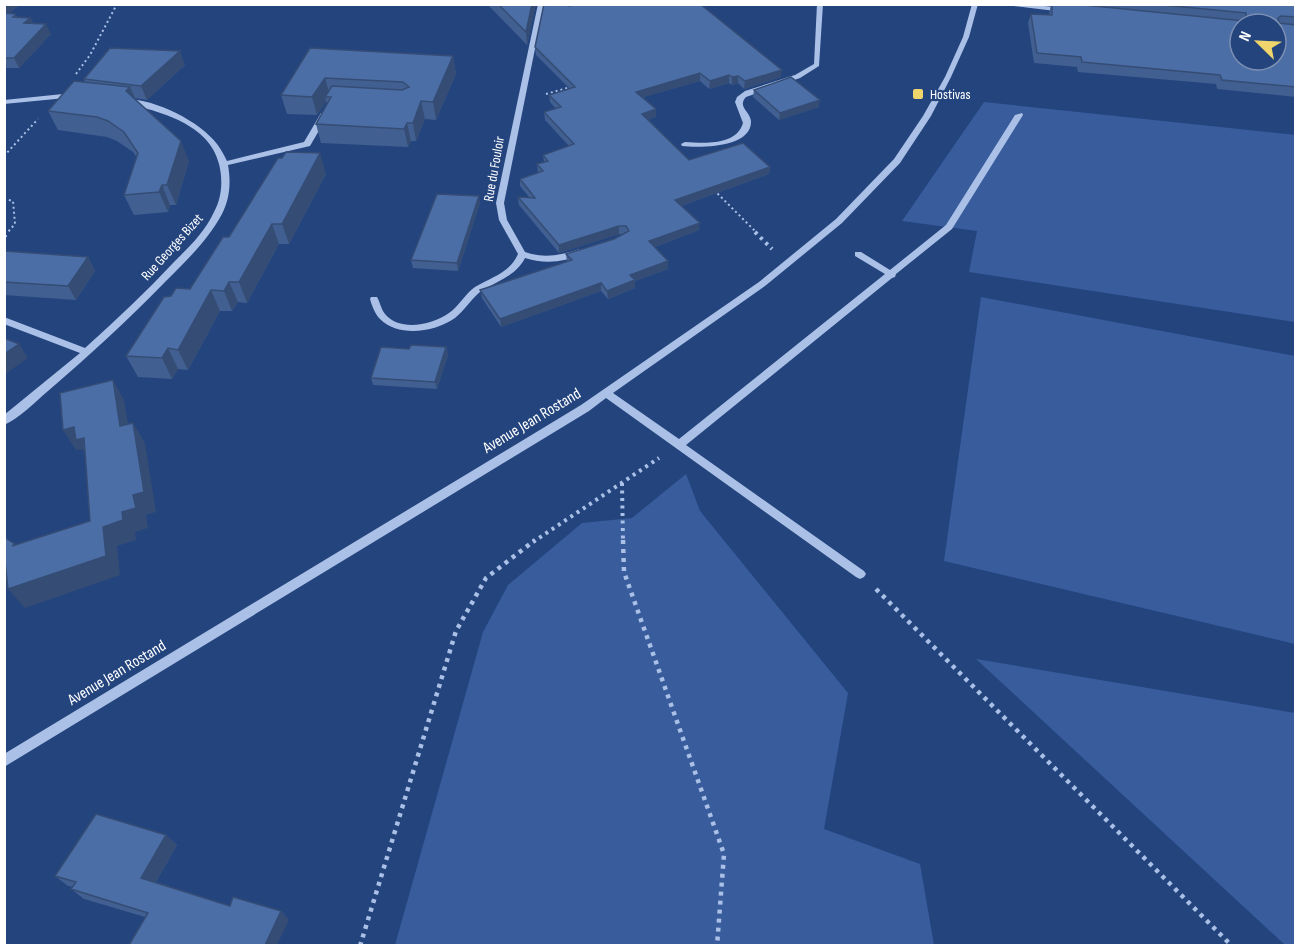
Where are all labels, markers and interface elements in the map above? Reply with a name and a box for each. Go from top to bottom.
north arrow [1228,12,1288,72]
text: N [1235,29,1256,44]
place label: Hostivas [930,86,970,103]
marker: Hostivas [911,87,925,101]
street label: Rue du Fouloir [480,135,508,203]
street label: Rue Georges Bizet [138,210,206,284]
street label: Avenue Jean Rostand [479,384,584,458]
street label: Avenue Jean Rostand [64,636,169,710]

